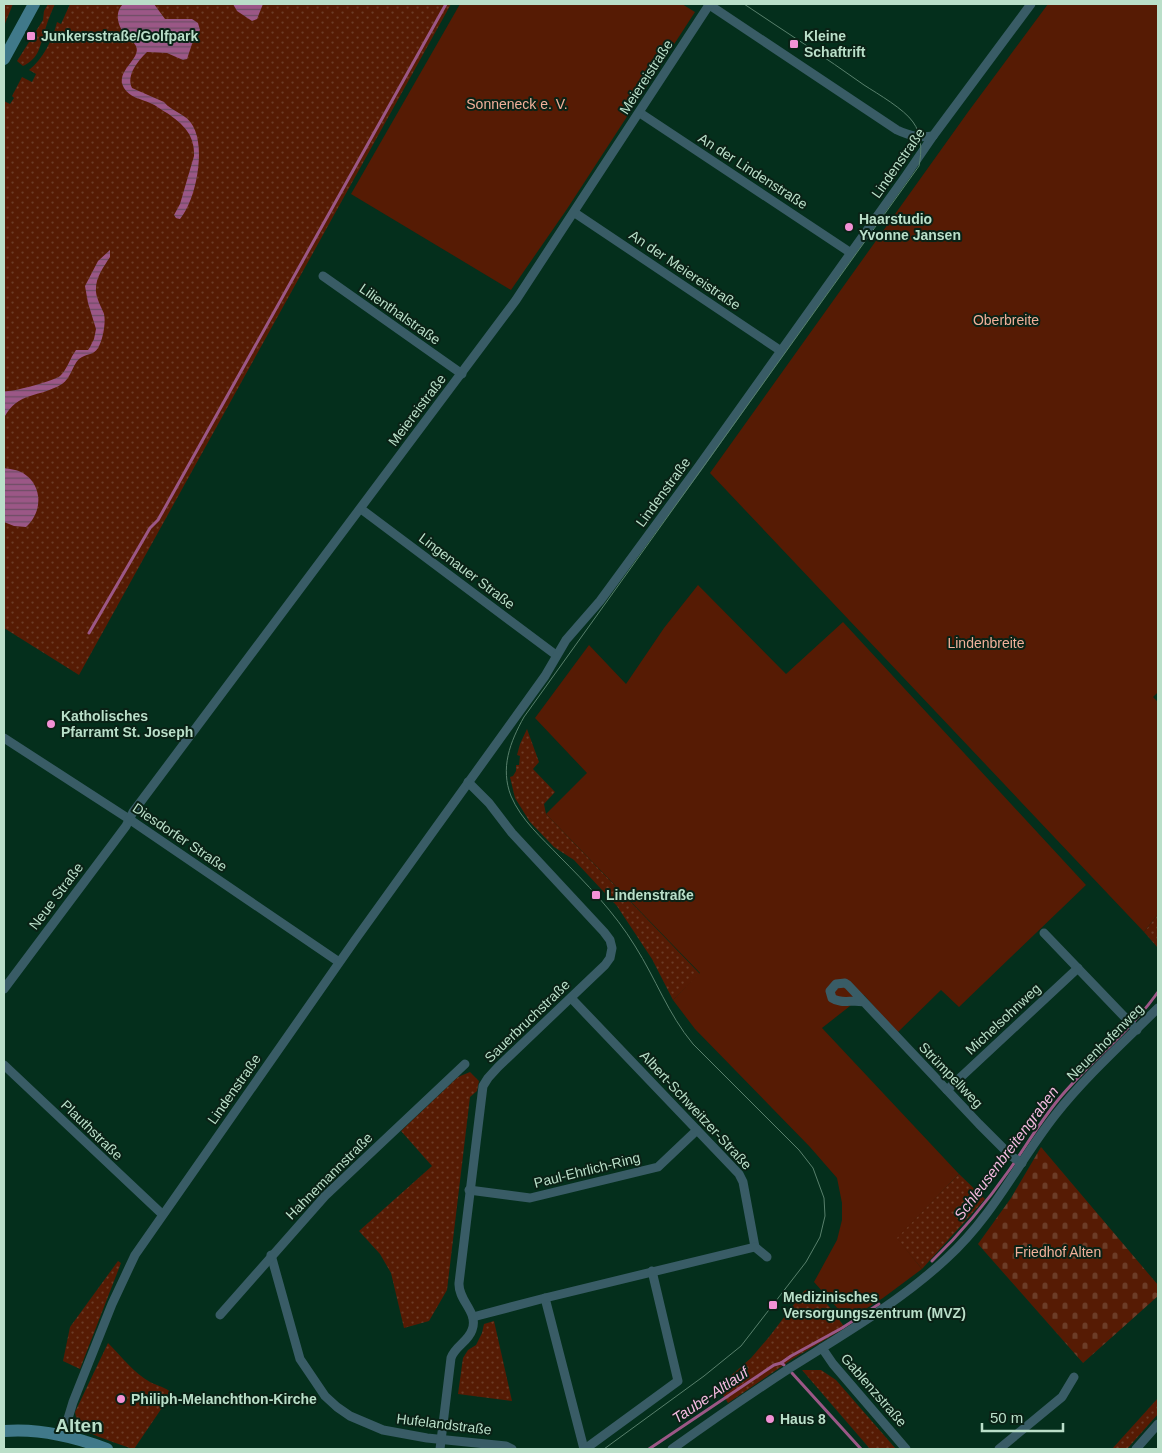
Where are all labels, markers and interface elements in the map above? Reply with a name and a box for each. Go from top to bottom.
place label: Junkersstraße/Golfpark [41,28,198,44]
place label: Kleine Schaftrift [804,28,866,60]
marker: Junkersstraße/Golfpark [25,30,37,42]
street label: Meiereistraße [616,37,676,117]
marker: Kleine Schaftrift [788,38,800,50]
park label: Sonneneck e. V. [466,96,568,112]
street label: Lindenstraße [868,125,928,201]
street label: An der Lindenstraße [695,130,811,212]
place label: Haarstudio Yvonne Jansen [859,211,961,243]
marker: Haarstudio Yvonne Jansen [843,221,855,233]
street label: An der Meiereistraße [626,227,744,313]
street label: Lilienthalstraße [357,280,444,348]
park label: Oberbreite [973,312,1039,328]
street label: Meiereistraße [385,371,449,449]
street label: Lindenstraße [633,454,694,530]
street label: Lingenauer Straße [416,530,518,612]
park label: Lindenbreite [947,635,1025,651]
place label: Katholisches Pfarramt St. Joseph [61,708,193,740]
marker: Katholisches Pfarramt St. Joseph [45,718,57,730]
street label: Diesdorfer Straße [130,799,230,875]
street label: Neue Straße [26,859,86,933]
place label: Lindenstraße [606,887,694,903]
marker: Lindenstraße [590,889,602,901]
street label: Sauerbruchstraße [481,976,573,1066]
street label: Michelsohnweg [962,980,1044,1058]
street label: Neuenhofenweg [1063,1000,1147,1084]
street label: Strümpellweg [916,1039,986,1111]
street label: Albert-Schweitzer-Straße [637,1047,755,1173]
street label: Lindenstraße [204,1051,264,1127]
water label: Schleusenbreitengraben [950,1083,1062,1223]
street label: Plauthstraße [58,1097,126,1163]
street label: Hahnemannstraße [282,1129,376,1223]
street label: Paul-Ehrlich-Ring [532,1149,642,1191]
park label: Friedhof Alten [1015,1244,1101,1260]
place label: Medizinisches Versorgungszentrum (MVZ) [783,1289,966,1321]
marker: Medizinisches Versorgungszentrum (MVZ) [767,1299,779,1311]
street label: Gablenzstraße [838,1350,910,1430]
water label: Taube-Altlauf [669,1362,753,1427]
place label: Philiph-Melanchthon-Kirche [131,1391,317,1407]
marker: Philiph-Melanchthon-Kirche [115,1393,127,1405]
scale bar [982,1400,1063,1432]
text: 50 m [990,1409,1023,1426]
street label: Hufelandstraße [396,1410,493,1438]
place label: Haus 8 [780,1411,826,1427]
marker: Haus 8 [764,1413,776,1425]
district label: Alten [55,1415,103,1436]

